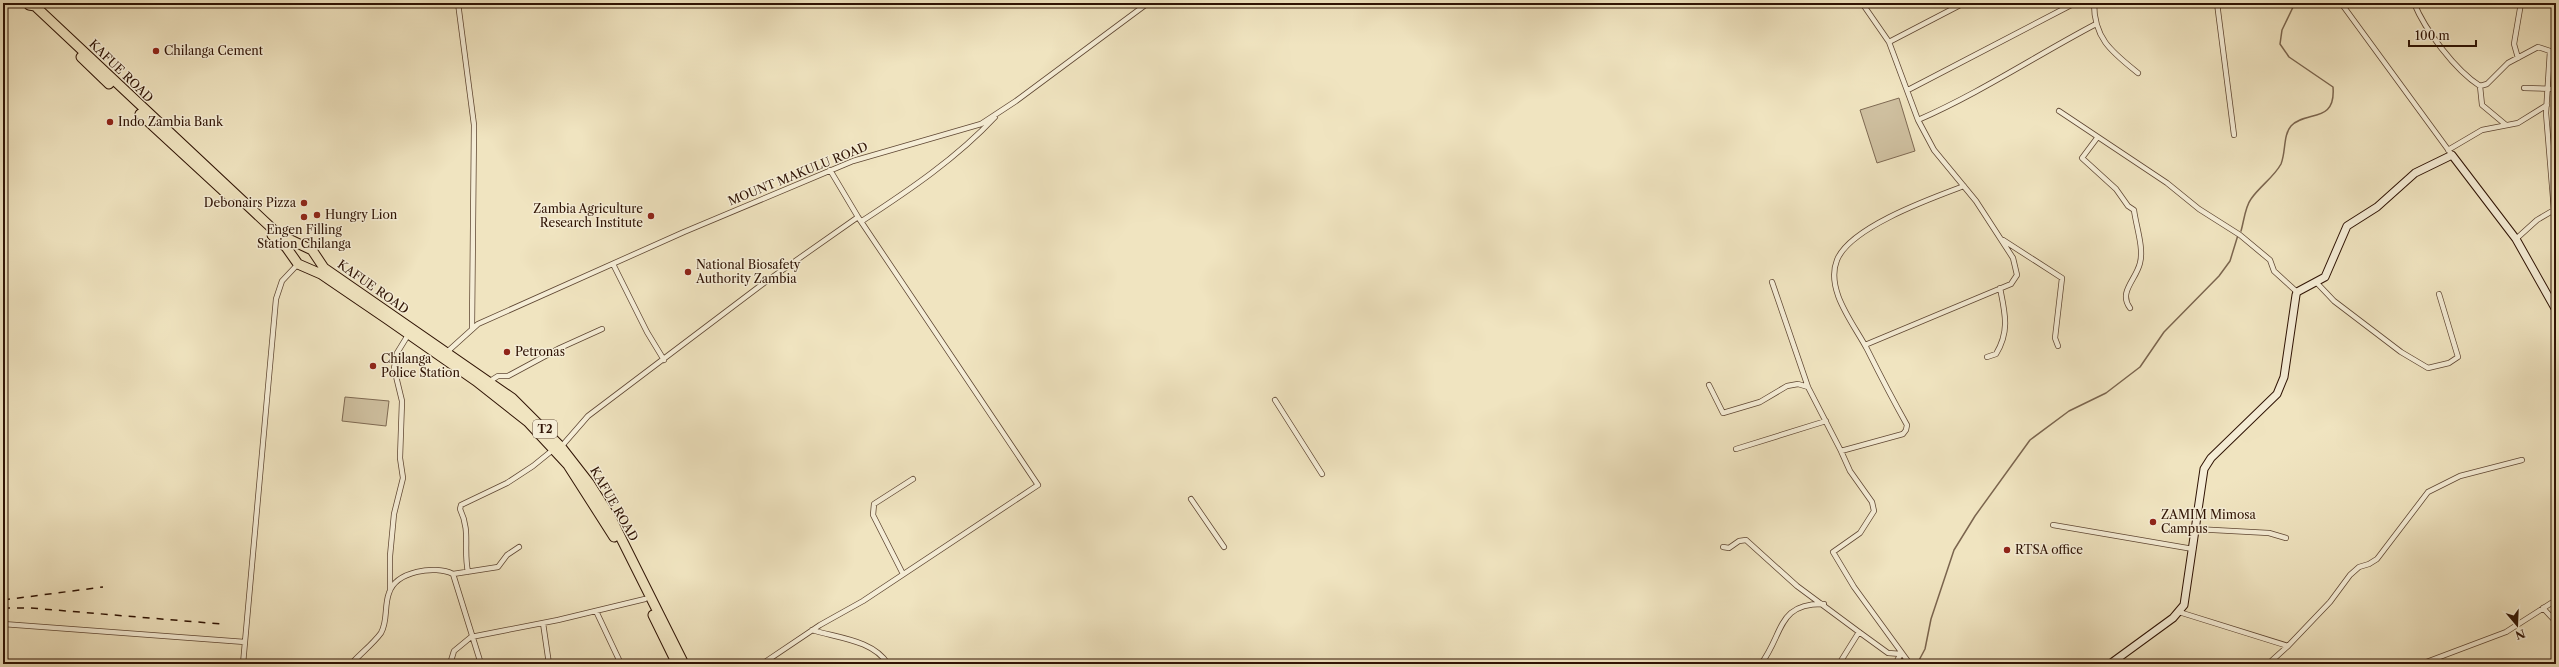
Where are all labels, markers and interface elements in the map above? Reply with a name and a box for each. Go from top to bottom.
scale bar [2409,22,2476,48]
text: 100 m [2415,28,2450,43]
street label: KAFUE ROAD [86,36,157,105]
place label: Chilanga Cement [164,43,264,58]
marker: Chilanga Cement [151,46,161,56]
place label: Indo Zambia Bank [118,114,224,129]
marker: Indo Zambia Bank [105,117,115,127]
street label: MOUNT MAKULU ROAD [726,138,870,208]
place label: Debonairs Pizza [204,195,297,210]
marker: Debonairs Pizza [299,198,309,208]
place label: Zambia Agriculture Research Institute [533,201,643,230]
place label: Hungry Lion [325,207,398,222]
marker: Hungry Lion [312,210,322,220]
marker: Zambia Agriculture Research Institute [646,211,656,221]
marker: Engen Filling Station Chilanga [299,212,309,222]
place label: Engen Filling Station Chilanga [257,222,352,251]
street label: KAFUE ROAD [335,256,412,317]
place label: National Biosafety Authority Zambia [695,257,801,286]
marker: National Biosafety Authority Zambia [683,267,693,277]
place label: Petronas [515,344,565,359]
marker: Petronas [502,347,512,357]
place label: Chilanga Police Station [381,351,460,380]
marker: Chilanga Police Station [368,361,378,371]
road number: T2 [533,420,557,438]
street label: KAFUE ROAD [587,464,642,544]
place label: ZAMIM Mimosa Campus [2161,507,2256,536]
marker: ZAMIM Mimosa Campus [2148,517,2158,527]
place label: RTSA office [2015,542,2083,557]
marker: RTSA office [2002,545,2012,555]
north arrow [2497,605,2537,645]
text: N [2513,626,2527,643]

